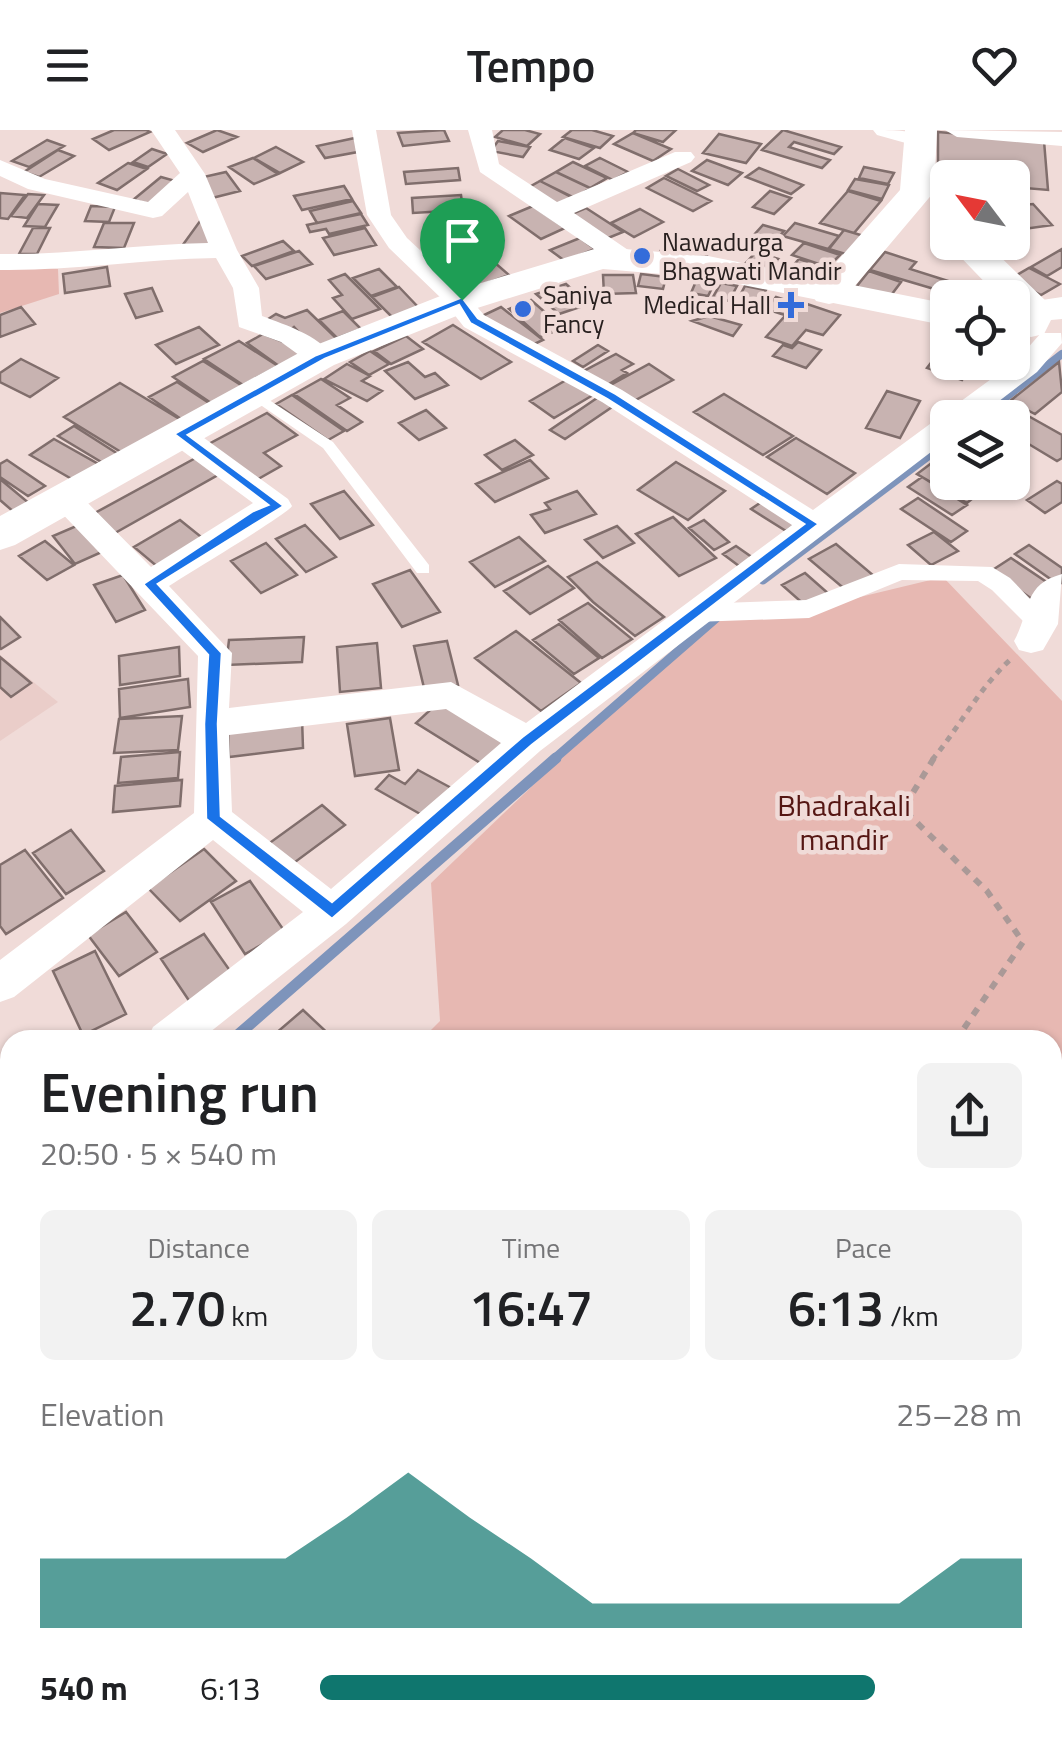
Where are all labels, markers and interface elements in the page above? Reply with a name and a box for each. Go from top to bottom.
text: Tempo [467,31,595,99]
icon: menu [40,38,95,93]
icon: heart [967,38,1022,93]
north arrow [930,160,1030,260]
map controls [930,160,1030,500]
pin [420,198,505,301]
icon: arrive [435,213,490,268]
place label: Nawadurga Bhagwati Mandir [662,223,842,290]
marker: Nawadurga Bhagwati Mandir [631,245,653,267]
place label: Saniya Fancy [543,276,613,343]
button: locate [930,280,1030,380]
place label: Medical Hall [643,286,771,324]
marker: Medical Hall [780,294,802,316]
marker: Saniya Fancy [512,298,534,320]
button: layers [930,400,1030,500]
park label: Bhadrakali mandir [777,782,911,862]
text: Evening run [40,1050,319,1133]
button: share [917,1063,1022,1168]
text: 20:50 · 5 × 540 m [40,1129,277,1177]
text: Distance [148,1226,250,1269]
text: Time [502,1226,560,1269]
text: Pace [835,1226,892,1269]
text: 2.70 [129,1269,225,1345]
text: 16:47 [469,1269,593,1345]
text: 6:13 [788,1269,884,1345]
text: km [225,1294,268,1337]
text: /km [884,1294,939,1337]
text: Elevation [40,1390,164,1438]
text: 25–28 m [896,1390,1022,1438]
text: 540 m [40,1664,128,1712]
text: 6:13 [200,1664,261,1712]

